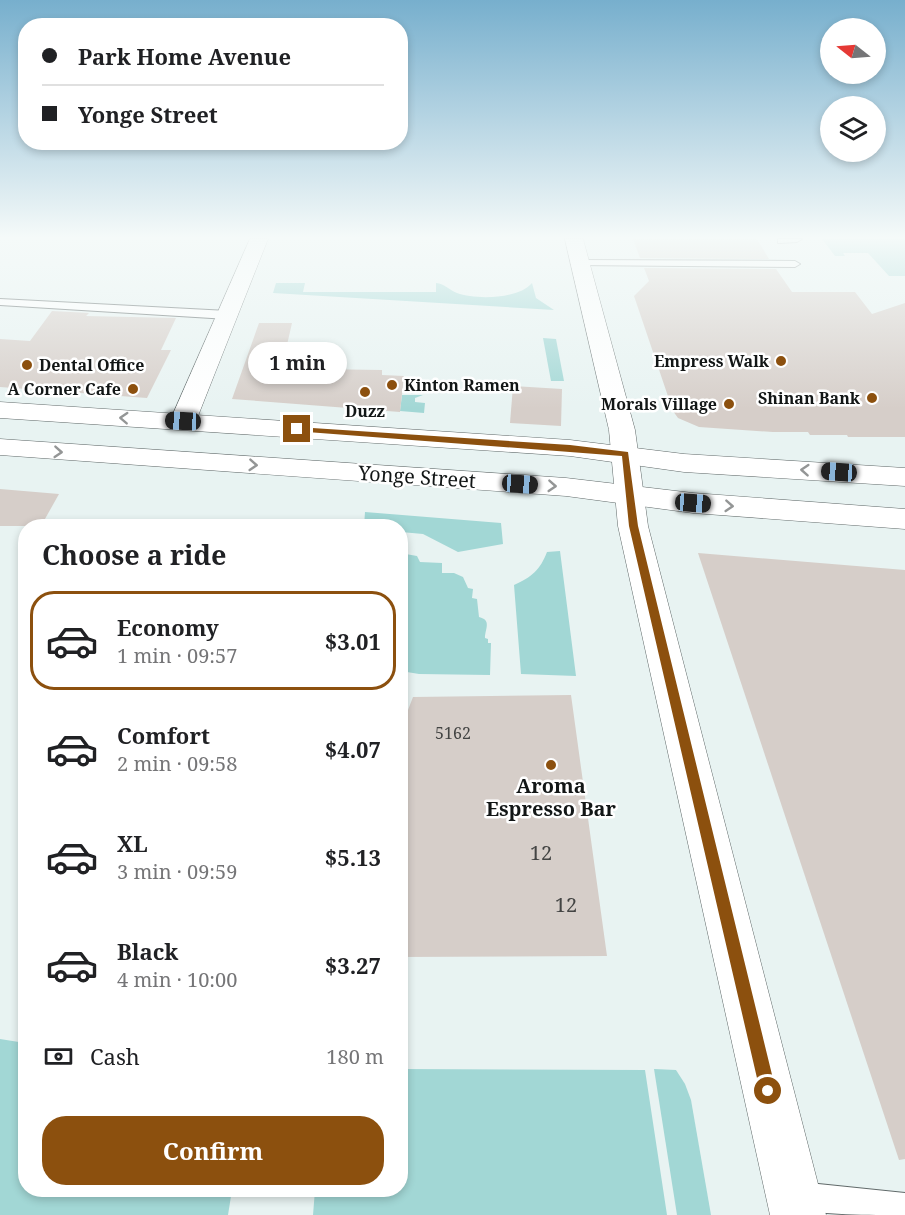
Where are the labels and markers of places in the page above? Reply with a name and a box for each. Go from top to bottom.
place label: Empress Walk [654,350,770,372]
place label: Dental Office [39,354,144,376]
marker: Empress Walk [774,354,788,368]
marker: Dental Office [20,358,34,372]
place label: Kinton Ramen [404,374,520,396]
place label: A Corner Cafe [8,378,121,400]
marker: Kinton Ramen [385,378,399,392]
marker: A Corner Cafe [126,382,140,396]
marker: Duzz [358,385,372,399]
place label: Shinan Bank [758,387,861,409]
marker: Shinan Bank [865,391,879,405]
place label: Morals Village [601,393,717,415]
marker: Morals Village [722,397,736,411]
place label: Duzz [345,400,385,422]
marker: Aroma Espresso Bar [544,758,558,772]
place label: Aroma Espresso Bar [486,772,617,822]

